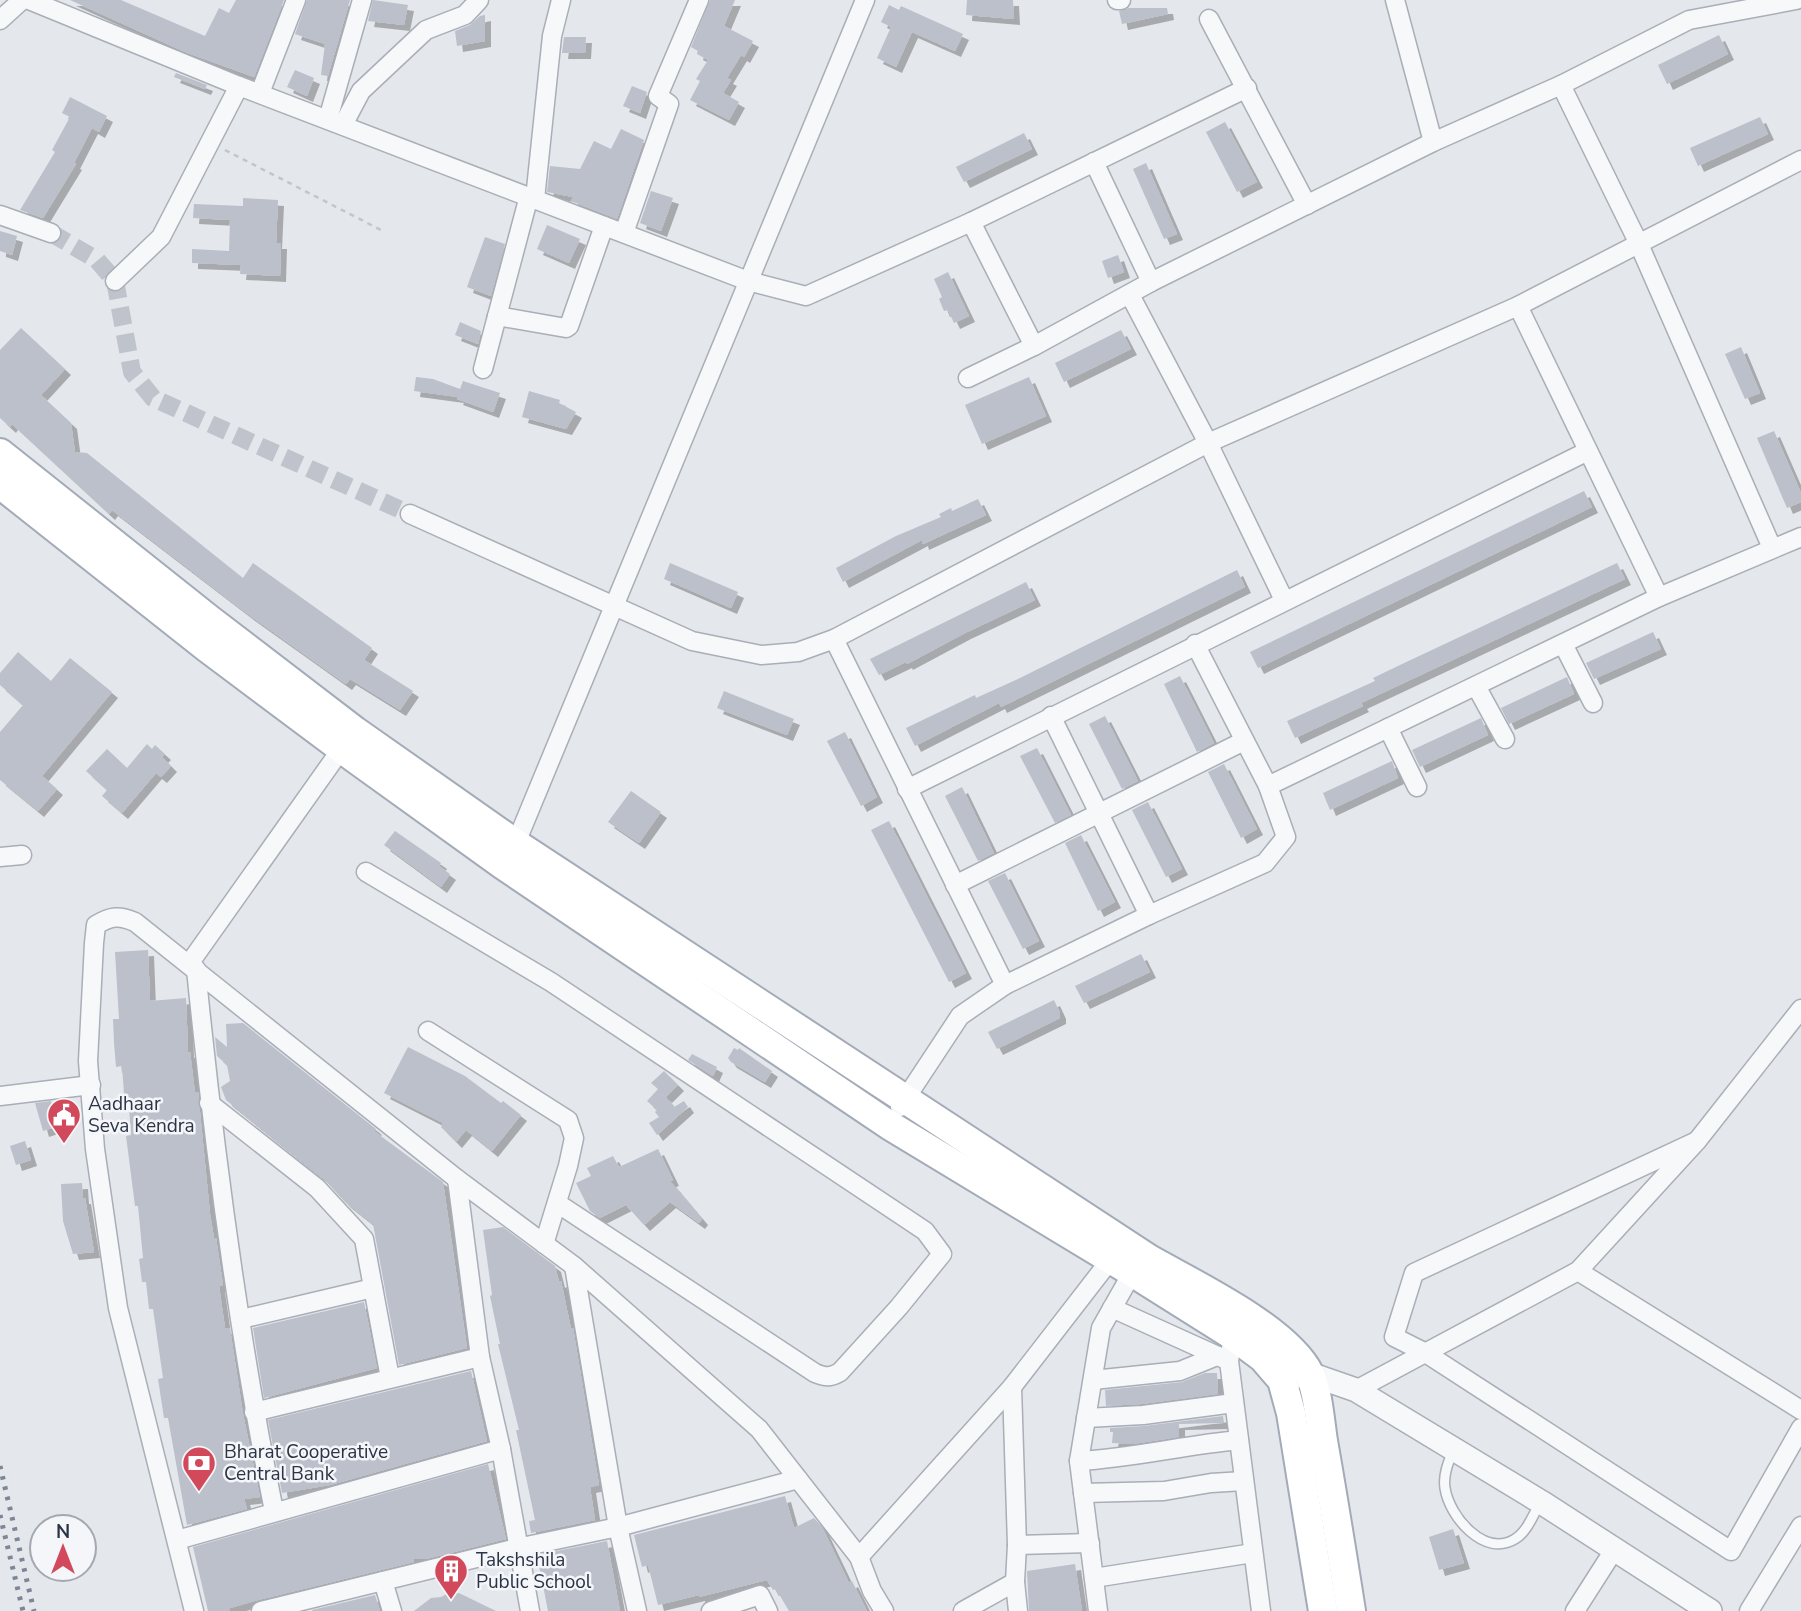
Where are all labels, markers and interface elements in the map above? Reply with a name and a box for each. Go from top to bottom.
place label: Aadhaar Seva Kendra [88,1091,195,1139]
public building icon: Aadhaar Seva Kendra [45,1096,83,1145]
place label: Bharat Cooperative Central Bank [224,1439,388,1487]
bank icon: Bharat Cooperative Central Bank [180,1444,218,1493]
north arrow [28,1513,98,1583]
text: N [56,1519,70,1545]
place label: Takshshila Public School [476,1547,592,1595]
building icon: Takshshila Public School [432,1552,470,1601]

